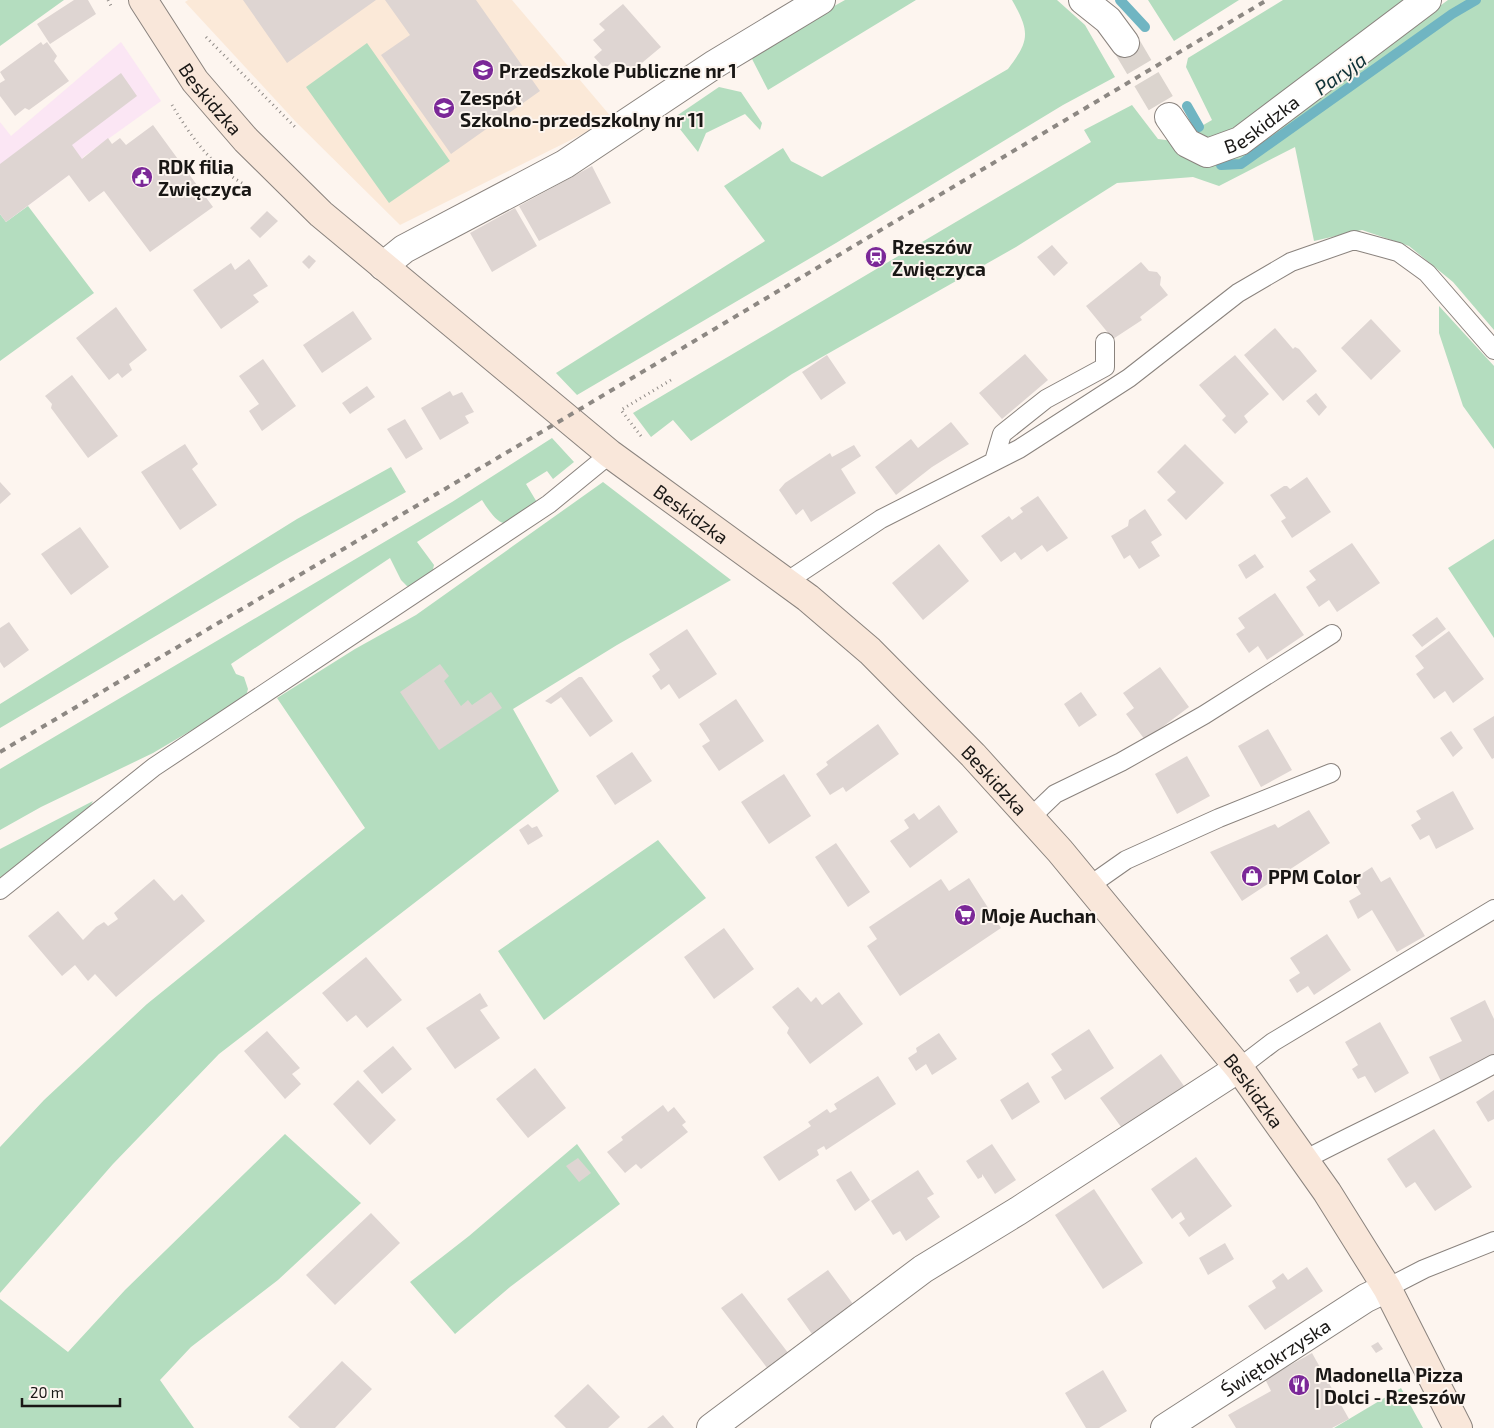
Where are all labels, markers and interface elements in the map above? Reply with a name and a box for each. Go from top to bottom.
water label: Paryja [1309,46,1371,100]
street label: Beskidzka [175,58,248,139]
school or university icon: Przedszkole Publiczne nr 1 [471,58,495,82]
place label: Przedszkole Publiczne nr 1 [499,59,737,82]
place label: Zespół Szkolno-przedszkolny nr 11 [460,86,704,132]
street label: Beskidzka [1221,90,1303,157]
school or university icon: Zespół Szkolno-przedszkolny nr 11 [432,96,456,120]
place label: RDK filia Zwięczyca [158,155,252,201]
public building icon: RDK filia Zwięczyca [130,165,154,189]
place label: Rzeszów Zwięczyca [892,235,986,281]
station icon: Rzeszów Zwięczyca [864,245,888,269]
street label: Beskidzka [650,478,733,548]
street label: Beskidzka [958,740,1033,819]
shop icon: PPM Color [1240,864,1264,888]
place label: PPM Color [1268,865,1361,888]
supermarket icon: Moje Auchan [953,903,977,927]
place label: Moje Auchan [981,904,1096,927]
street label: Beskidzka [1220,1048,1289,1132]
street label: Świętokrzyska [1216,1313,1334,1401]
place label: Madonella Pizza | Dolci - Rzeszów [1315,1363,1466,1408]
restaurant icon: Madonella Pizza | Dolci - Rzeszów [1287,1373,1311,1397]
scale bar [22,1376,120,1408]
text: 20 m [30,1383,64,1401]

